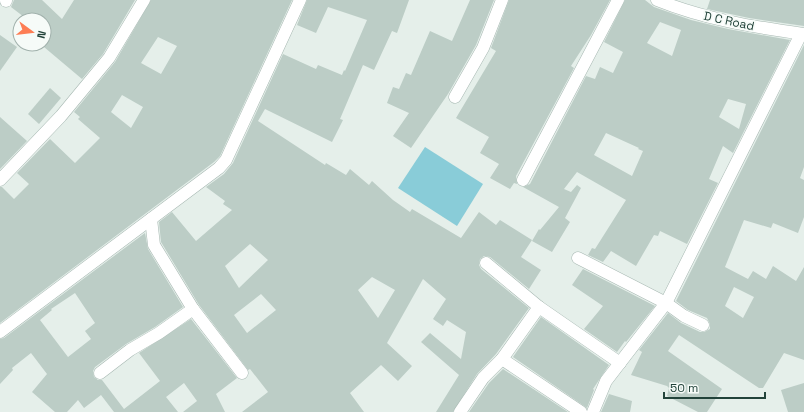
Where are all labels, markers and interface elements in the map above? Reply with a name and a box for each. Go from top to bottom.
street label: D C Road [702,8,756,34]
north arrow [12,12,52,52]
text: N [34,29,49,40]
scale bar [664,374,765,400]
text: 50 m [670,380,698,396]

